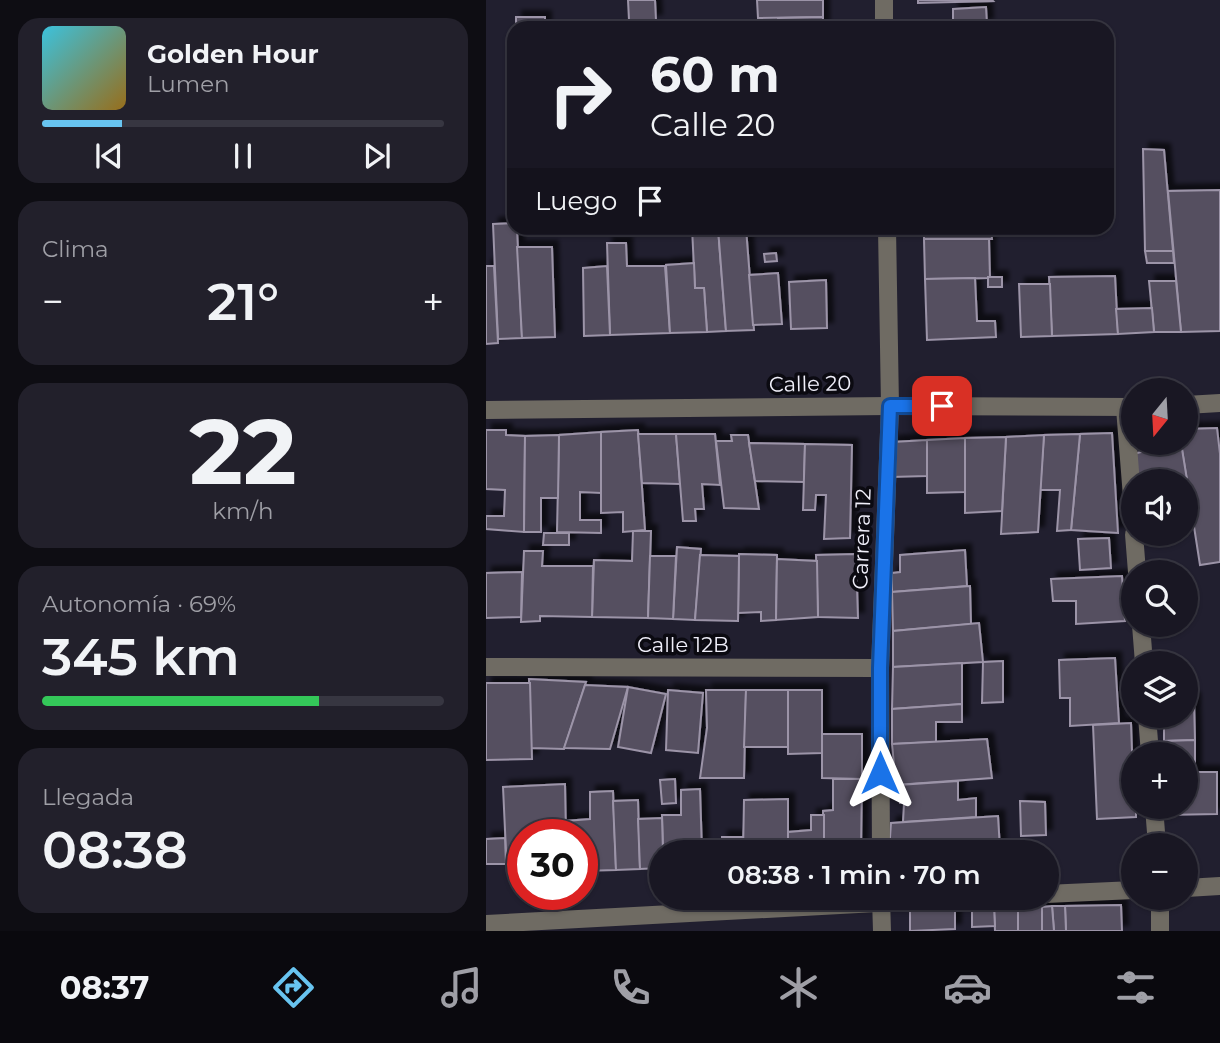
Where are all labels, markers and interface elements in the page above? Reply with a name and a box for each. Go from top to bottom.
text: Golden Hour [147,38,319,70]
text: 60 m [650,45,780,104]
icon: right [535,49,626,140]
text: Lumen [147,70,230,98]
text: Calle 20 [650,105,776,144]
icon: previous [90,137,128,175]
icon: pause [224,137,262,175]
icon: next [358,137,396,175]
icon: arrive [631,182,669,220]
text: Luego [535,185,617,217]
text: Clima [42,235,109,263]
text: 21° [207,270,279,333]
text: − [42,278,64,325]
text: + [422,278,444,325]
street label: Calle 20 [769,370,851,397]
pin [912,376,972,436]
north arrow [1121,378,1198,455]
map controls [1121,378,1198,910]
icon: arrive [923,387,961,425]
text: 22 [189,396,297,507]
button: sound [1121,469,1198,546]
street label: Carrera 12 [847,488,876,590]
text: km/h [212,497,274,525]
button: search [1121,560,1198,637]
text: Autonomía · 69% [42,590,236,618]
text: 345 km [42,625,240,688]
street label: Calle 12B [637,632,729,657]
button: layers [1121,651,1198,728]
position arrow [843,736,917,810]
button: + [1121,742,1198,819]
text: Llegada [42,783,134,811]
text: 08:38 [42,818,188,881]
speed limit sign: 30 [507,819,598,910]
button: − [1121,833,1198,910]
text: 08:38 · 1 min · 70 m [727,859,981,891]
icon: directions [269,963,318,1012]
icon: music [437,963,486,1012]
icon: phone [606,963,655,1012]
icon: climate [774,963,823,1012]
icon: car [943,963,992,1012]
icon: filters [1111,963,1160,1012]
text: 08:37 [60,968,149,1007]

